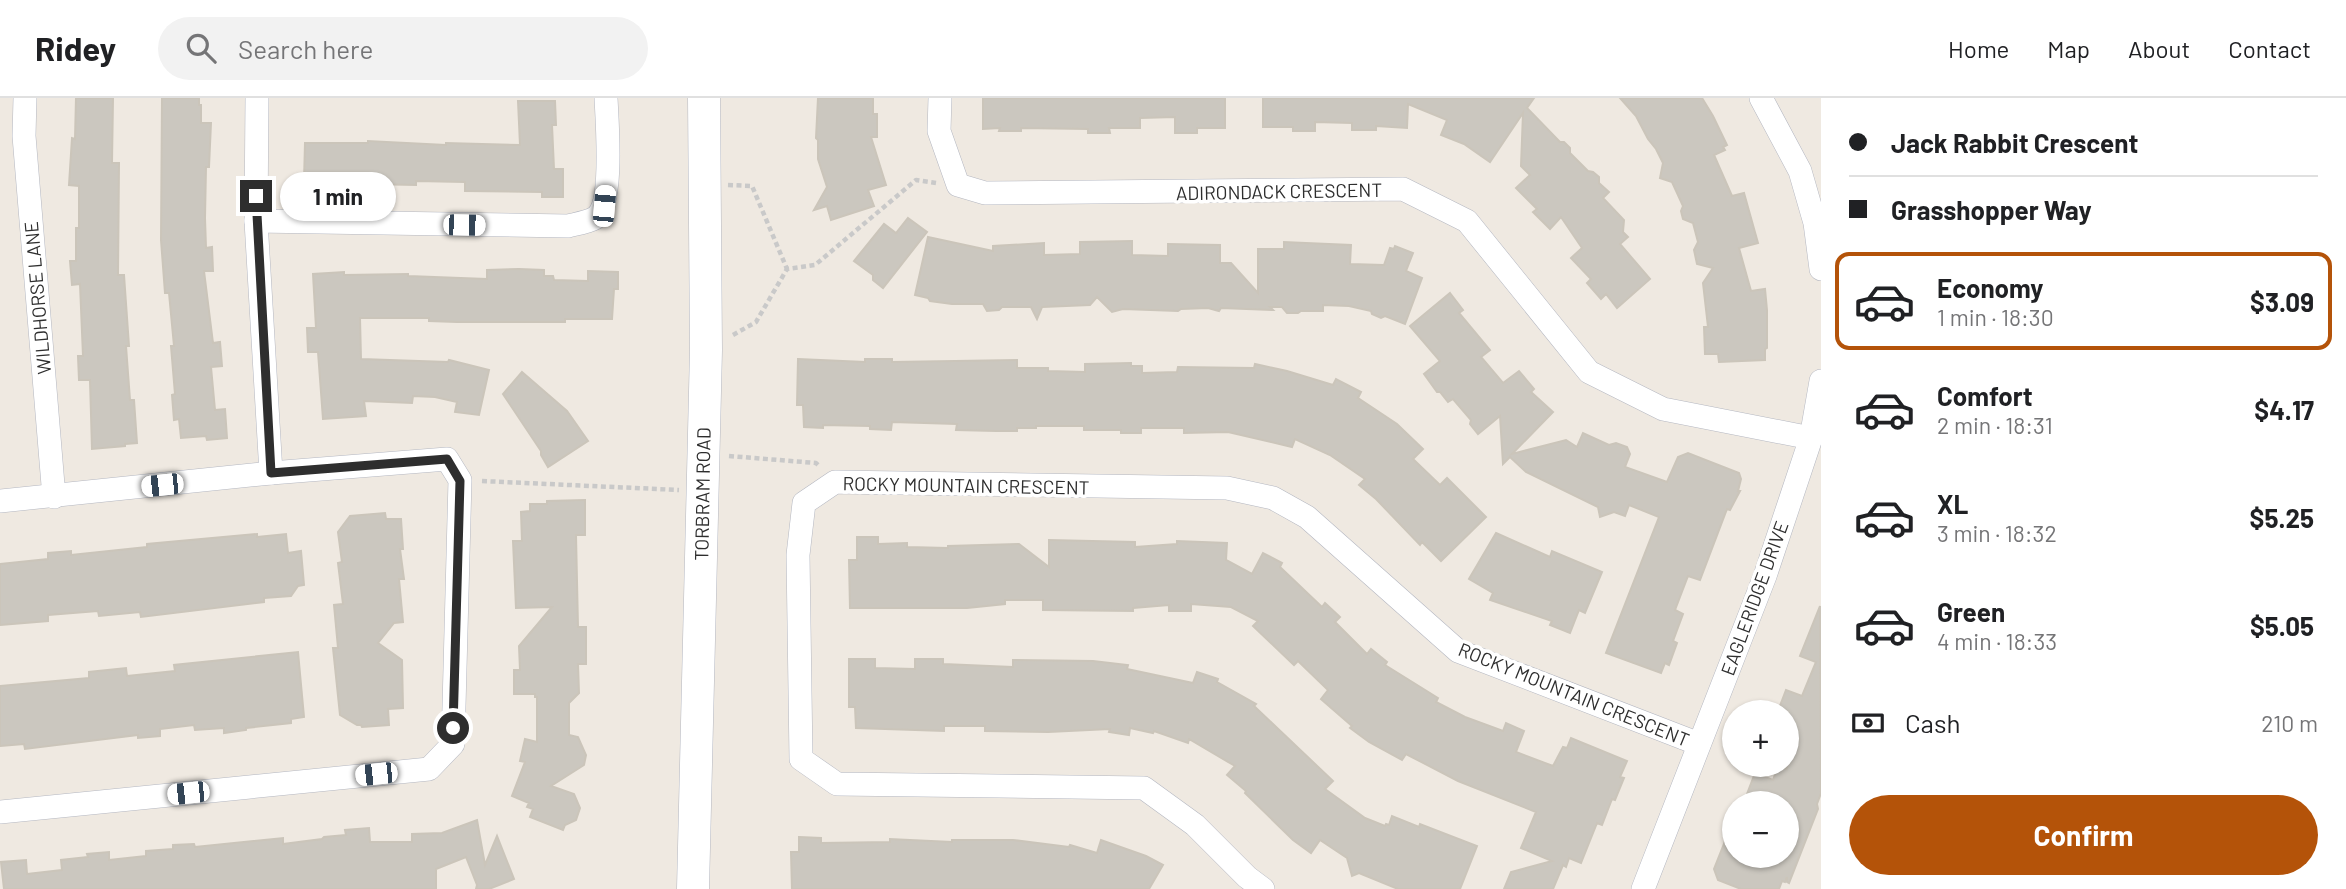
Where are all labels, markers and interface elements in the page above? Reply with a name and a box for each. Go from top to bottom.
search box [158,17,648,80]
text: Ridey [35,28,116,68]
icon: search [182,29,220,67]
text: Search here [238,33,373,64]
text: Home [1948,34,2009,63]
text: Map [2047,34,2090,63]
text: About [2128,34,2190,63]
text: Contact [2228,34,2311,63]
text: Jack Rabbit Crescent [1891,127,2138,158]
callout: 1 min [280,172,396,220]
street label: ADIRONDACK CRESCENT [1176,178,1382,204]
route end [240,180,272,212]
text: 1 min [313,182,363,210]
car [592,184,617,228]
text: Grasshopper Way [1891,194,2092,225]
car [443,214,486,236]
street label: WILDHORSE LANE [19,220,55,376]
icon: car [1853,270,1916,333]
text: Economy [1937,272,2043,303]
text: $3.09 [2250,286,2314,317]
text: 1 min · 18:30 [1937,303,2054,331]
icon: car [1853,378,1916,441]
text: Comfort [1937,380,2033,411]
text: $4.17 [2254,394,2314,425]
text: 2 min · 18:31 [1937,411,2053,439]
street label: TORBRAM ROAD [689,427,715,561]
street label: ROCKY MOUNTAIN CRESCENT [842,471,1090,499]
car [141,472,184,498]
icon: car [1853,486,1916,549]
text: XL [1937,488,1968,519]
text: $5.25 [2250,502,2314,533]
street label: EAGLERIDGE DRIVE [1715,518,1793,678]
text: 3 min · 18:32 [1937,519,2057,547]
icon: car [1853,594,1916,657]
text: Green [1937,596,2005,627]
text: $5.05 [2250,610,2314,641]
text: 4 min · 18:33 [1937,627,2057,655]
street label: ROCKY MOUNTAIN CRESCENT [1455,637,1693,751]
map controls [1722,700,1799,868]
button: + [1722,700,1799,777]
icon: cash [1849,704,1887,742]
text: Cash [1905,707,1960,738]
text: 210 m [2261,709,2318,737]
route start [437,712,469,744]
car [355,761,398,787]
car [167,780,210,806]
button: − [1722,791,1799,868]
button: Confirm [1849,795,2318,875]

